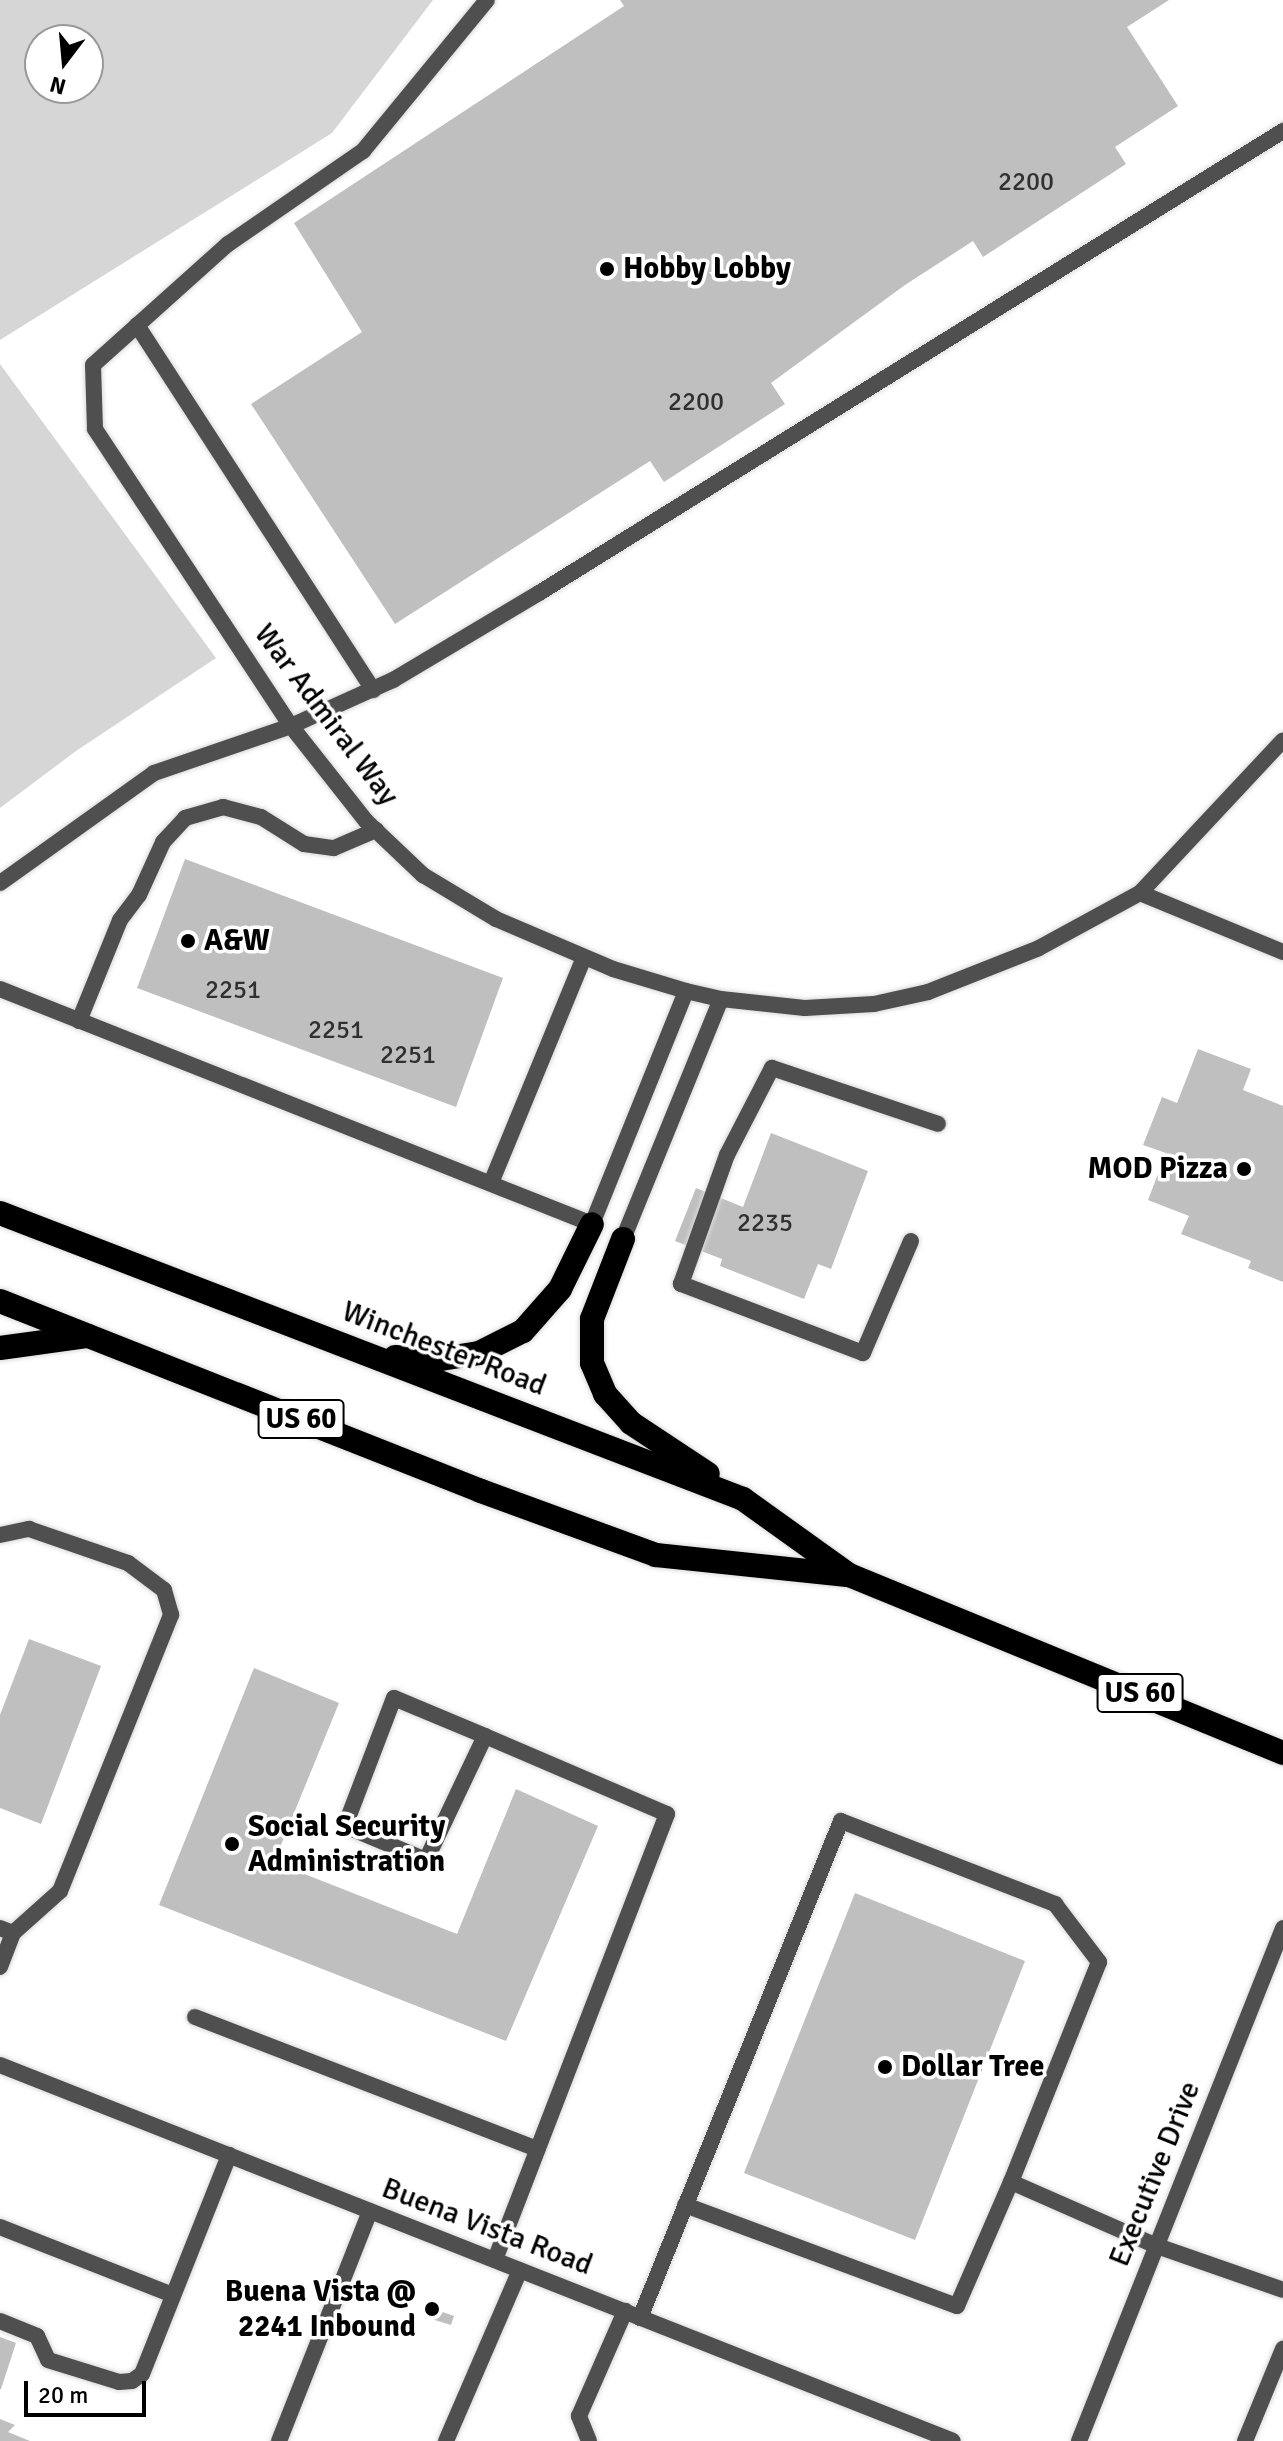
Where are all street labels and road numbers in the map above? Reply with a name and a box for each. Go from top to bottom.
street label: War Admiral Way [246,617,406,813]
street label: Winchester Road [337,1294,551,1404]
road number: US 60 [257,1395,345,1443]
road number: US 60 [1096,1669,1184,1717]
street label: Executive Drive [1102,2076,1208,2272]
street label: Buena Vista Road [377,2170,597,2284]

